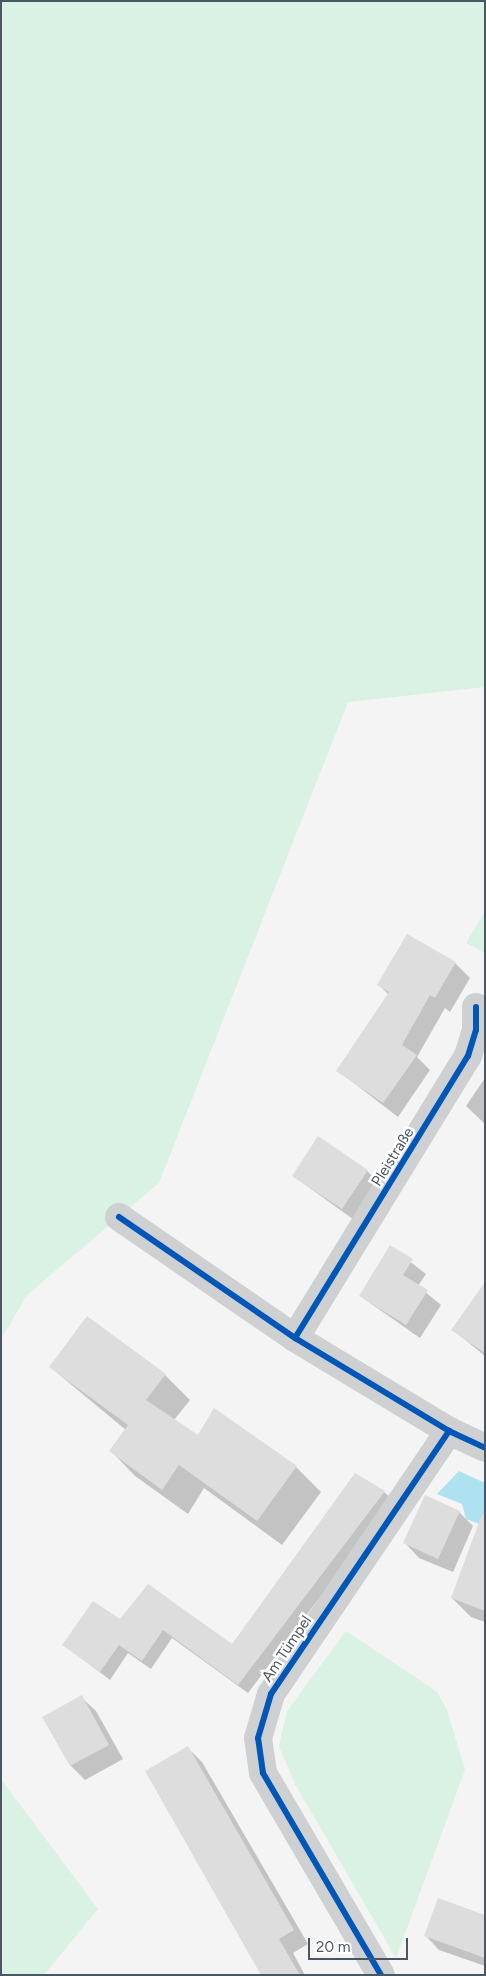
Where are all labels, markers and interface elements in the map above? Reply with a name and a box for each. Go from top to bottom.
street label: Pleistraße [368,1124,418,1190]
street label: Am Tümpel [258,1613,316,1685]
scale bar [311,1928,411,1960]
text: 20 m [316,1938,350,1956]

